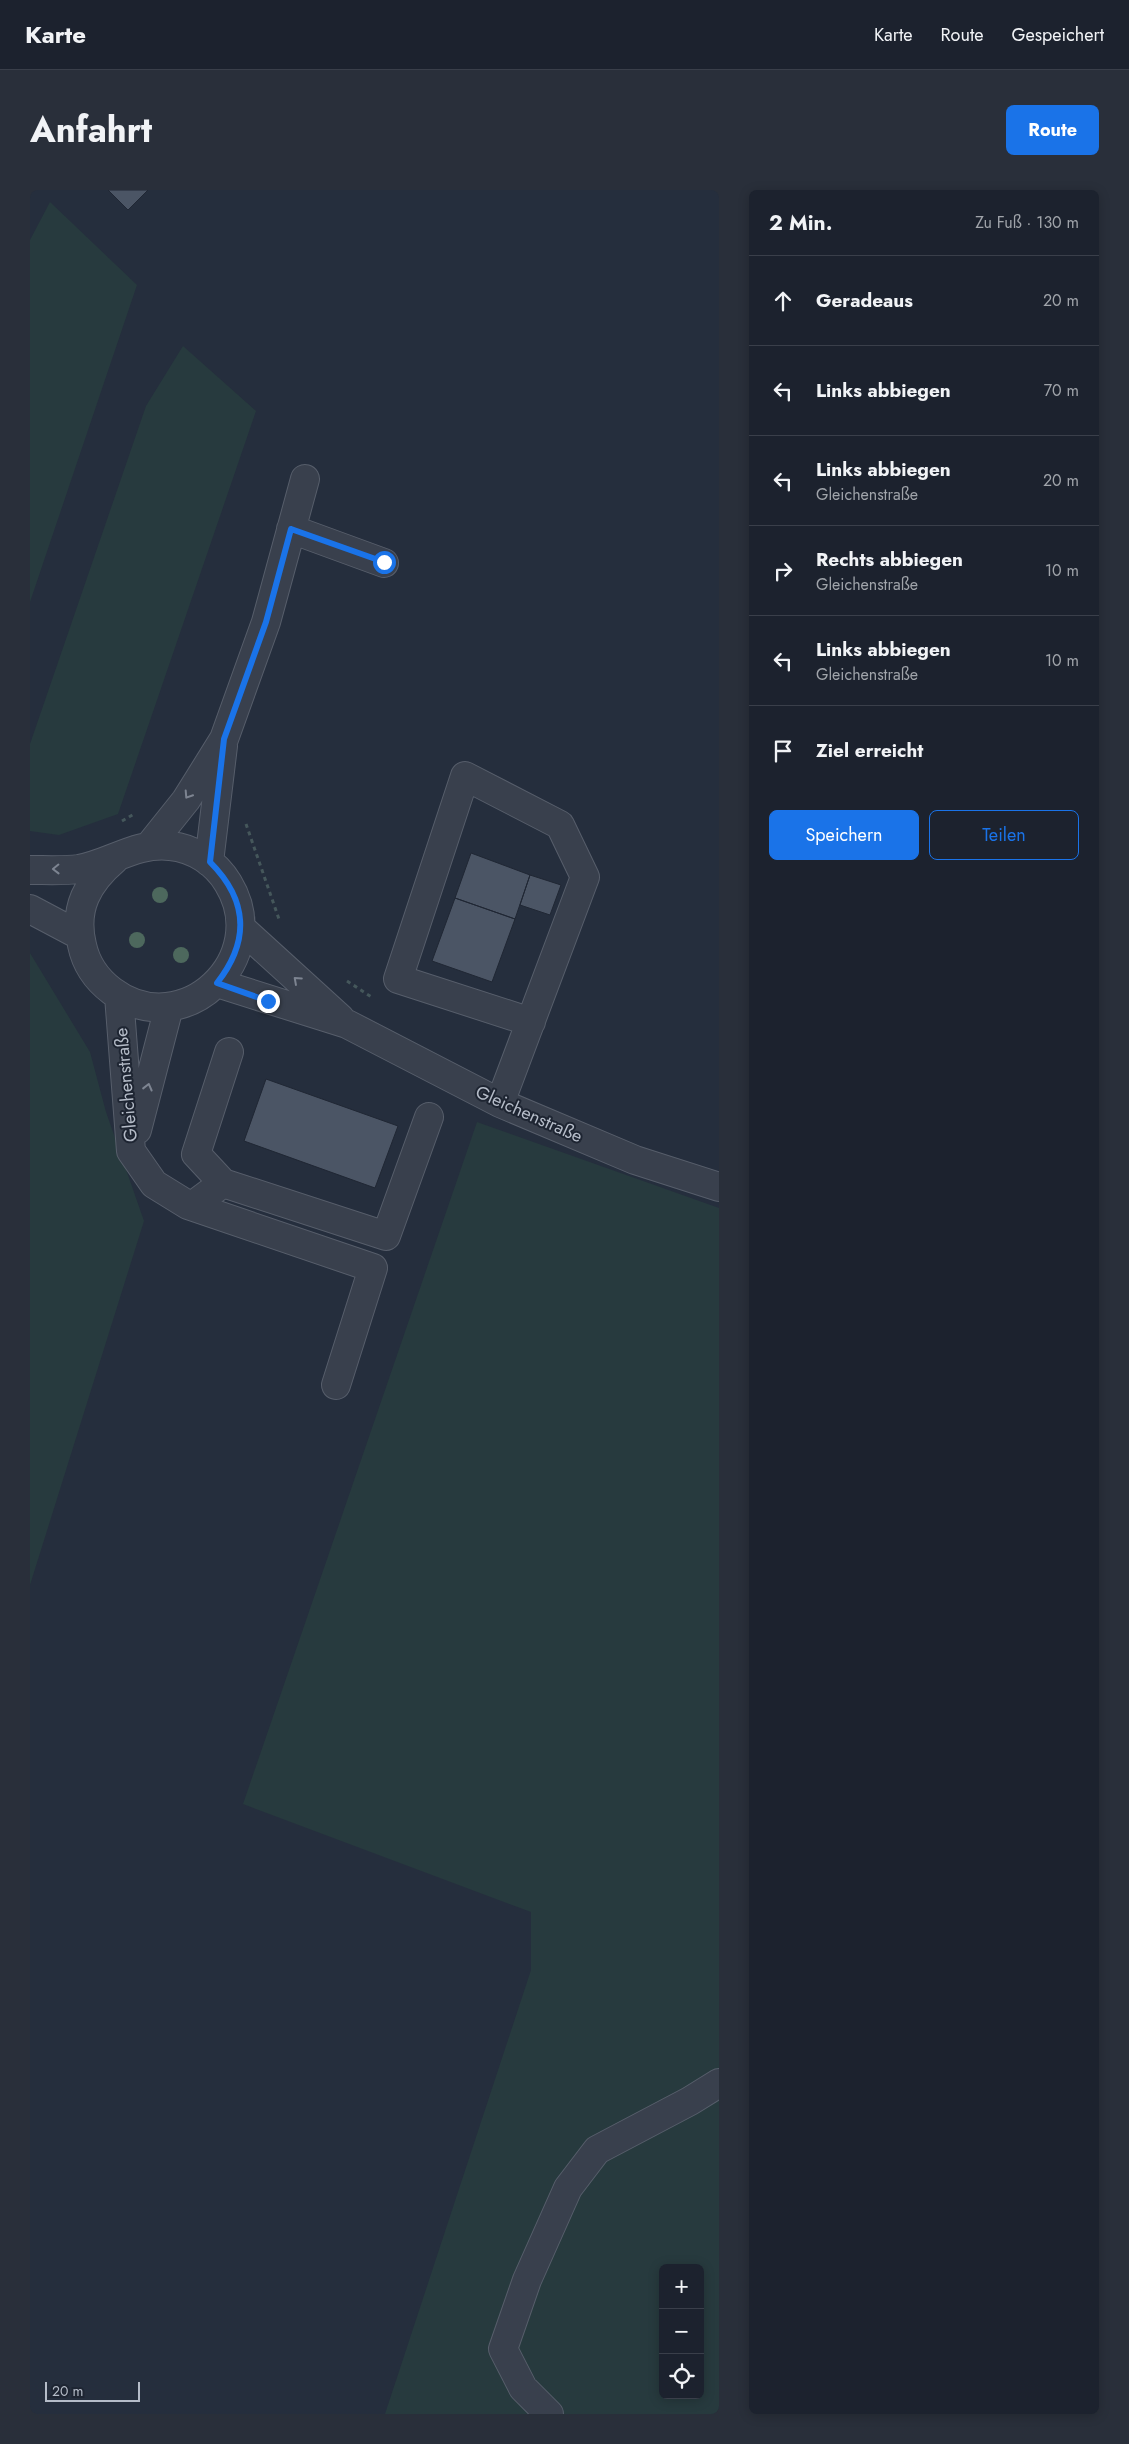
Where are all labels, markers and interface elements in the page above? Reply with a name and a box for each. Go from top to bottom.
text: Karte [25,17,86,52]
text: Karte [874,22,913,48]
text: Route [941,22,983,48]
text: Gespeichert [1011,22,1104,48]
text: Anfahrt [30,105,152,155]
button: Route [1006,105,1099,155]
text: 2 Min. [769,208,832,238]
text: Zu Fuß · 130 m [975,211,1079,234]
icon: ahead [769,287,797,315]
text: Geradeaus [816,287,913,314]
text: 20 m [1043,289,1079,312]
icon: left [769,377,797,405]
text: Links abbiegen [816,377,951,404]
text: 70 m [1044,379,1079,402]
text: Links abbiegen [816,456,951,483]
icon: left [769,467,797,495]
text: 20 m [1043,469,1079,492]
text: Gleichenstraße [816,483,918,506]
text: Rechts abbiegen [816,546,963,573]
route start [373,551,396,574]
icon: right [769,557,797,585]
text: 10 m [1045,559,1079,582]
text: Gleichenstraße [816,573,918,596]
text: Links abbiegen [816,636,951,663]
icon: left [769,647,797,675]
text: 10 m [1045,649,1079,672]
text: Gleichenstraße [816,663,918,686]
icon: arrive [769,737,797,765]
text: Ziel erreicht [816,737,923,764]
one-way arrow [185,790,195,799]
button: Speichern [769,810,919,860]
button: Teilen [929,810,1079,860]
one-way arrow [51,864,59,875]
one-way arrow [294,977,303,986]
route end [257,990,280,1013]
street label: Gleichenstraße [108,1027,144,1143]
street label: Gleichenstraße [471,1079,587,1149]
one-way arrow [142,1082,153,1091]
map controls [659,2264,704,2399]
button: + [659,2264,704,2309]
button: − [659,2309,704,2354]
button: locate [659,2354,704,2399]
scale bar [45,2379,140,2402]
text: 20 m [52,2381,84,2401]

